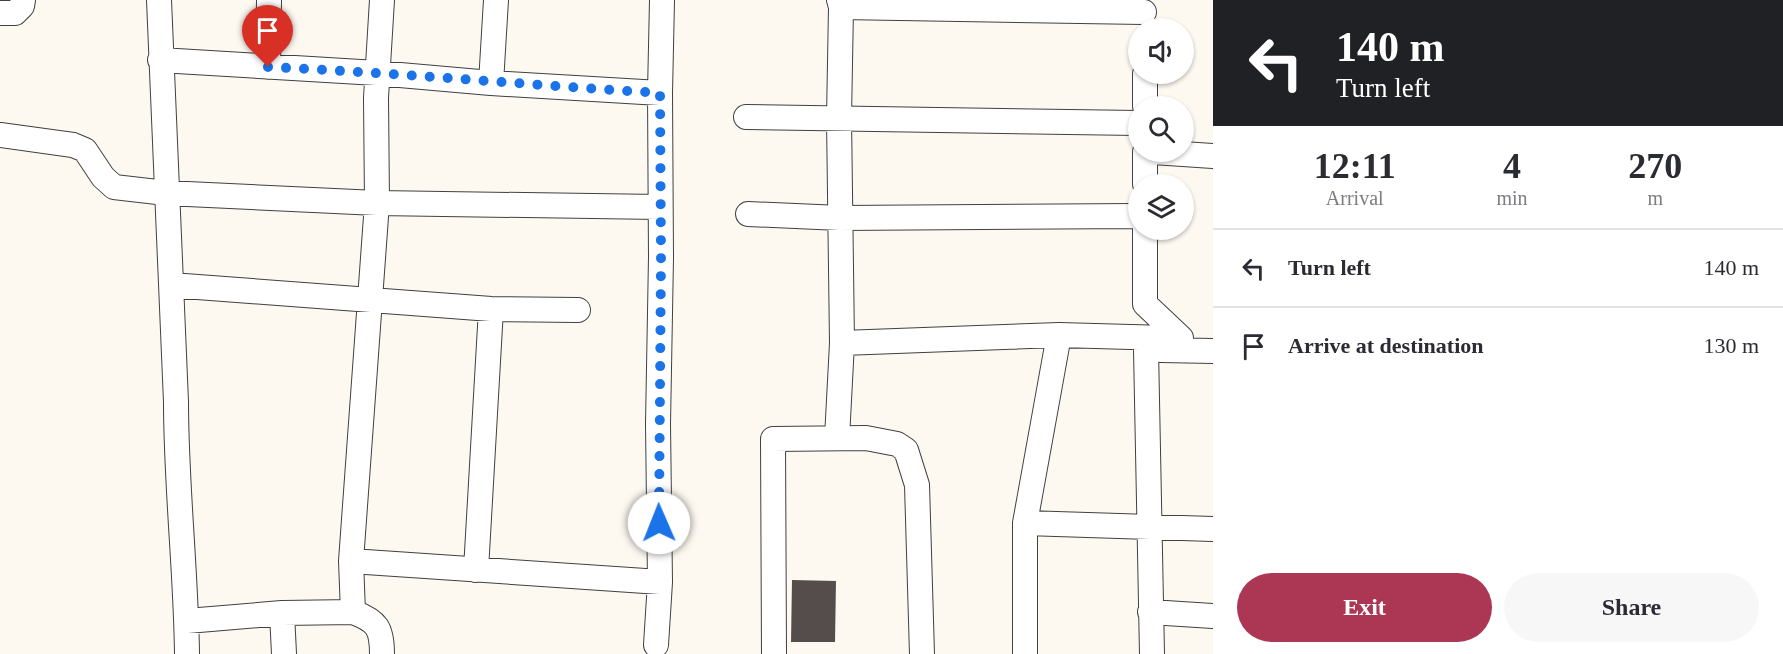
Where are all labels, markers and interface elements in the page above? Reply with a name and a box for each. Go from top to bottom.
pin [242,5,293,67]
icon: arrive [251,14,284,47]
map controls [1128,18,1194,240]
button: sound [1128,18,1194,84]
icon: left [1237,24,1315,102]
text: 140 m [1336,24,1445,70]
text: Turn left [1336,73,1430,103]
button: search [1128,96,1194,162]
text: 12:11 [1314,146,1396,186]
text: 4 [1503,146,1521,186]
text: 270 [1628,146,1682,186]
button: layers [1128,174,1194,240]
text: Arrival [1326,187,1384,209]
text: min [1496,187,1528,209]
text: m [1647,187,1663,209]
icon: left [1237,252,1270,285]
text: Turn left [1288,255,1371,280]
text: 140 m [1703,255,1759,280]
icon: arrive [1237,330,1270,363]
text: Arrive at destination [1288,333,1484,358]
text: 130 m [1703,333,1759,358]
position arrow [627,491,691,555]
button: Exit [1237,573,1492,642]
button: Share [1504,573,1759,642]

